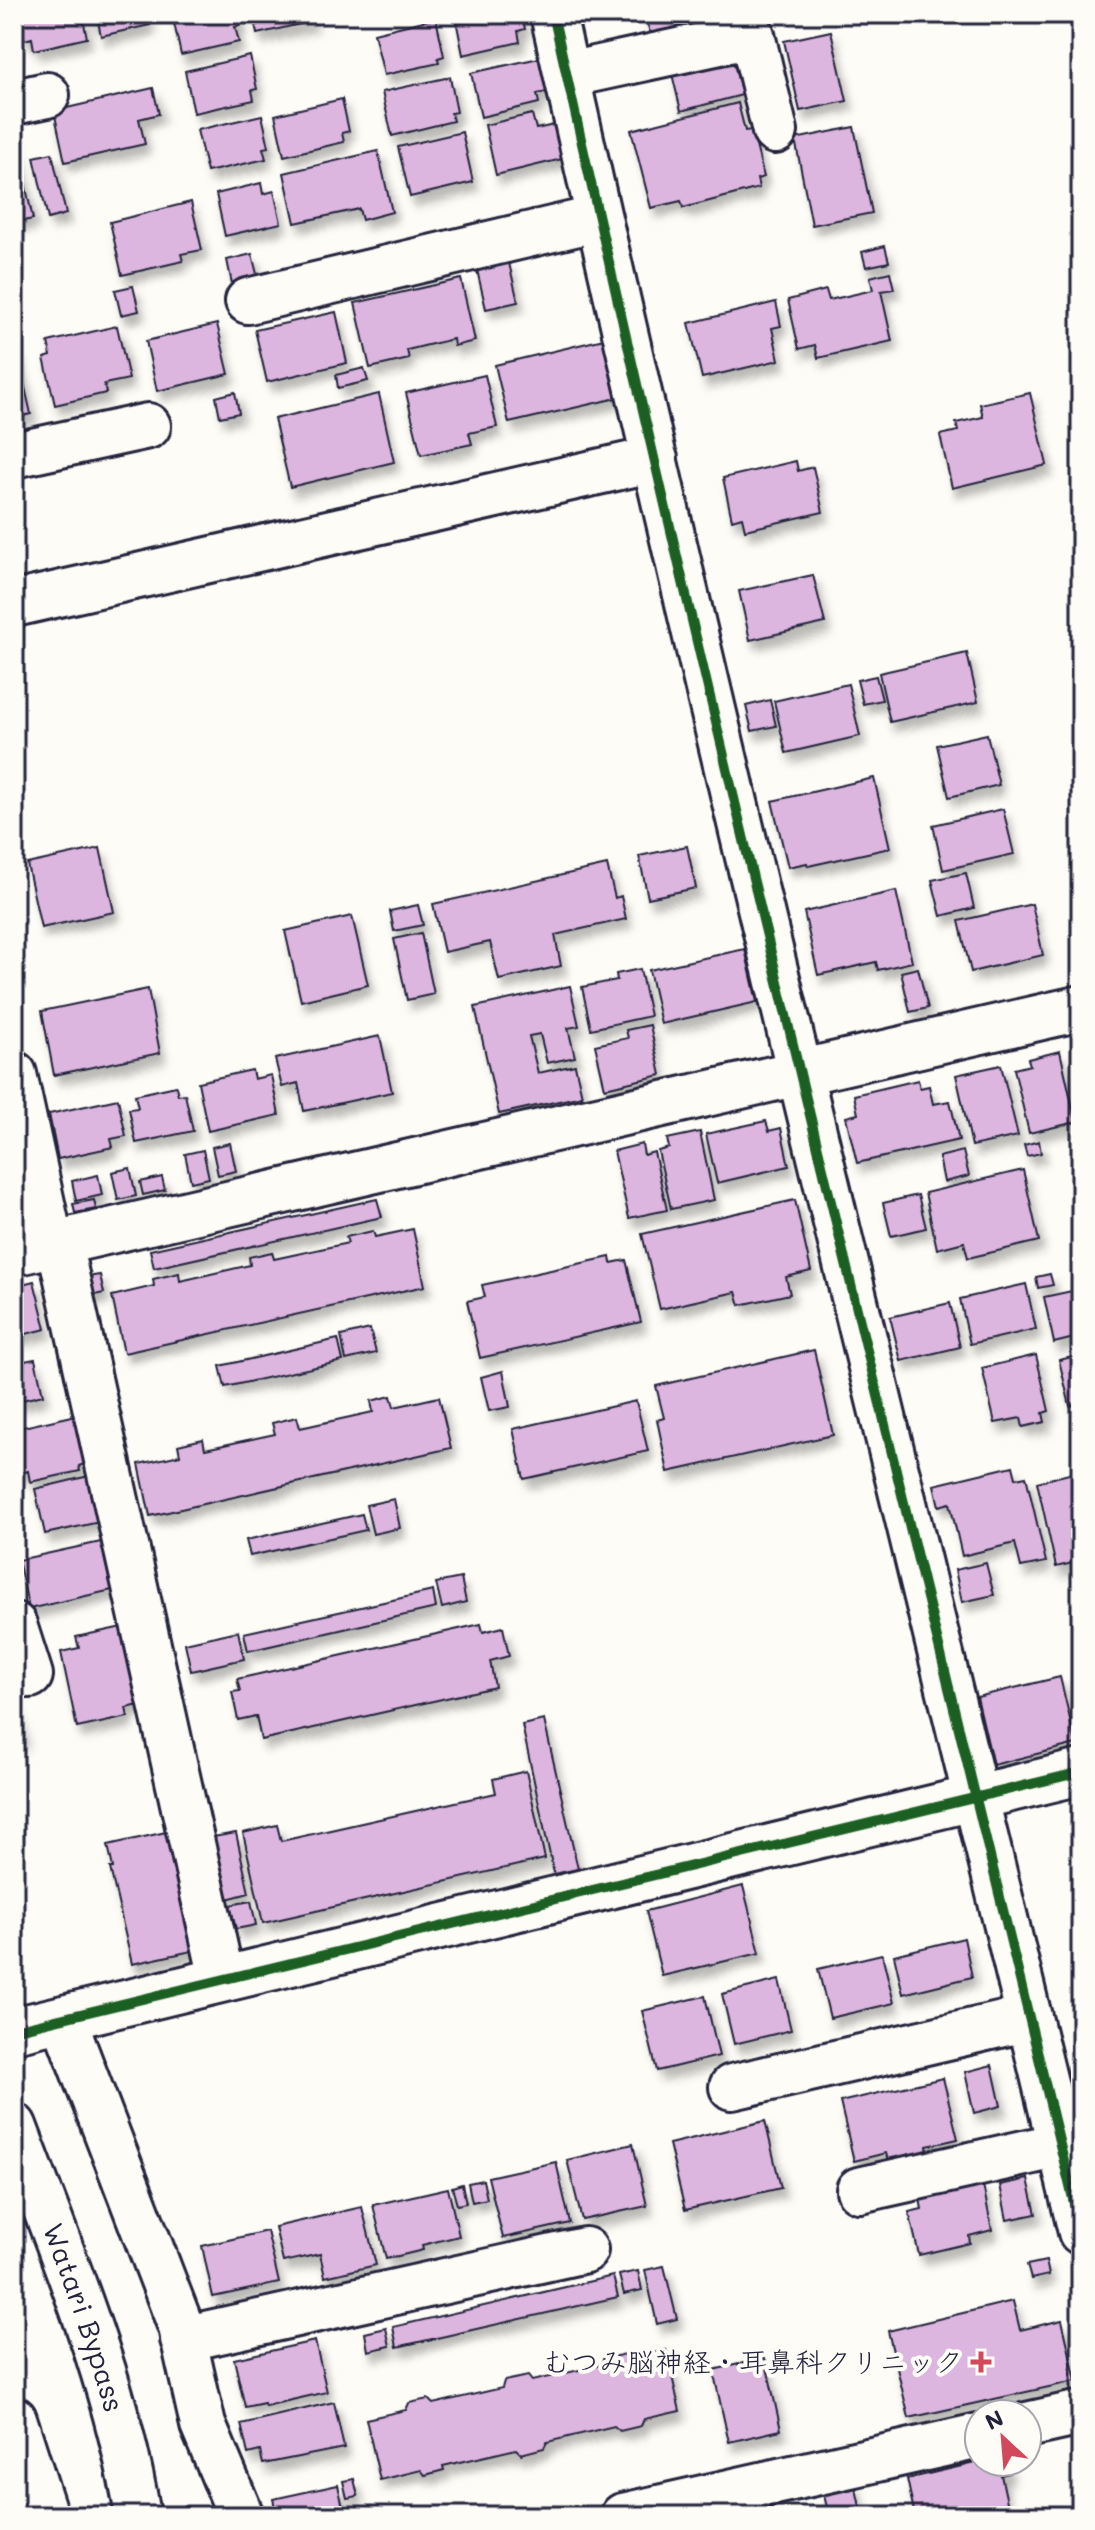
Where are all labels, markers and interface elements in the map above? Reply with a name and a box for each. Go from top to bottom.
street label: Watari Bypass [36,2218,133,2416]
place label: むつみ脳神経・耳鼻科クリニック [543,2343,963,2379]
marker: むつみ脳神経・耳鼻科クリニック [970,2351,992,2373]
north arrow [963,2398,1043,2478]
text: N [980,2403,1008,2436]

